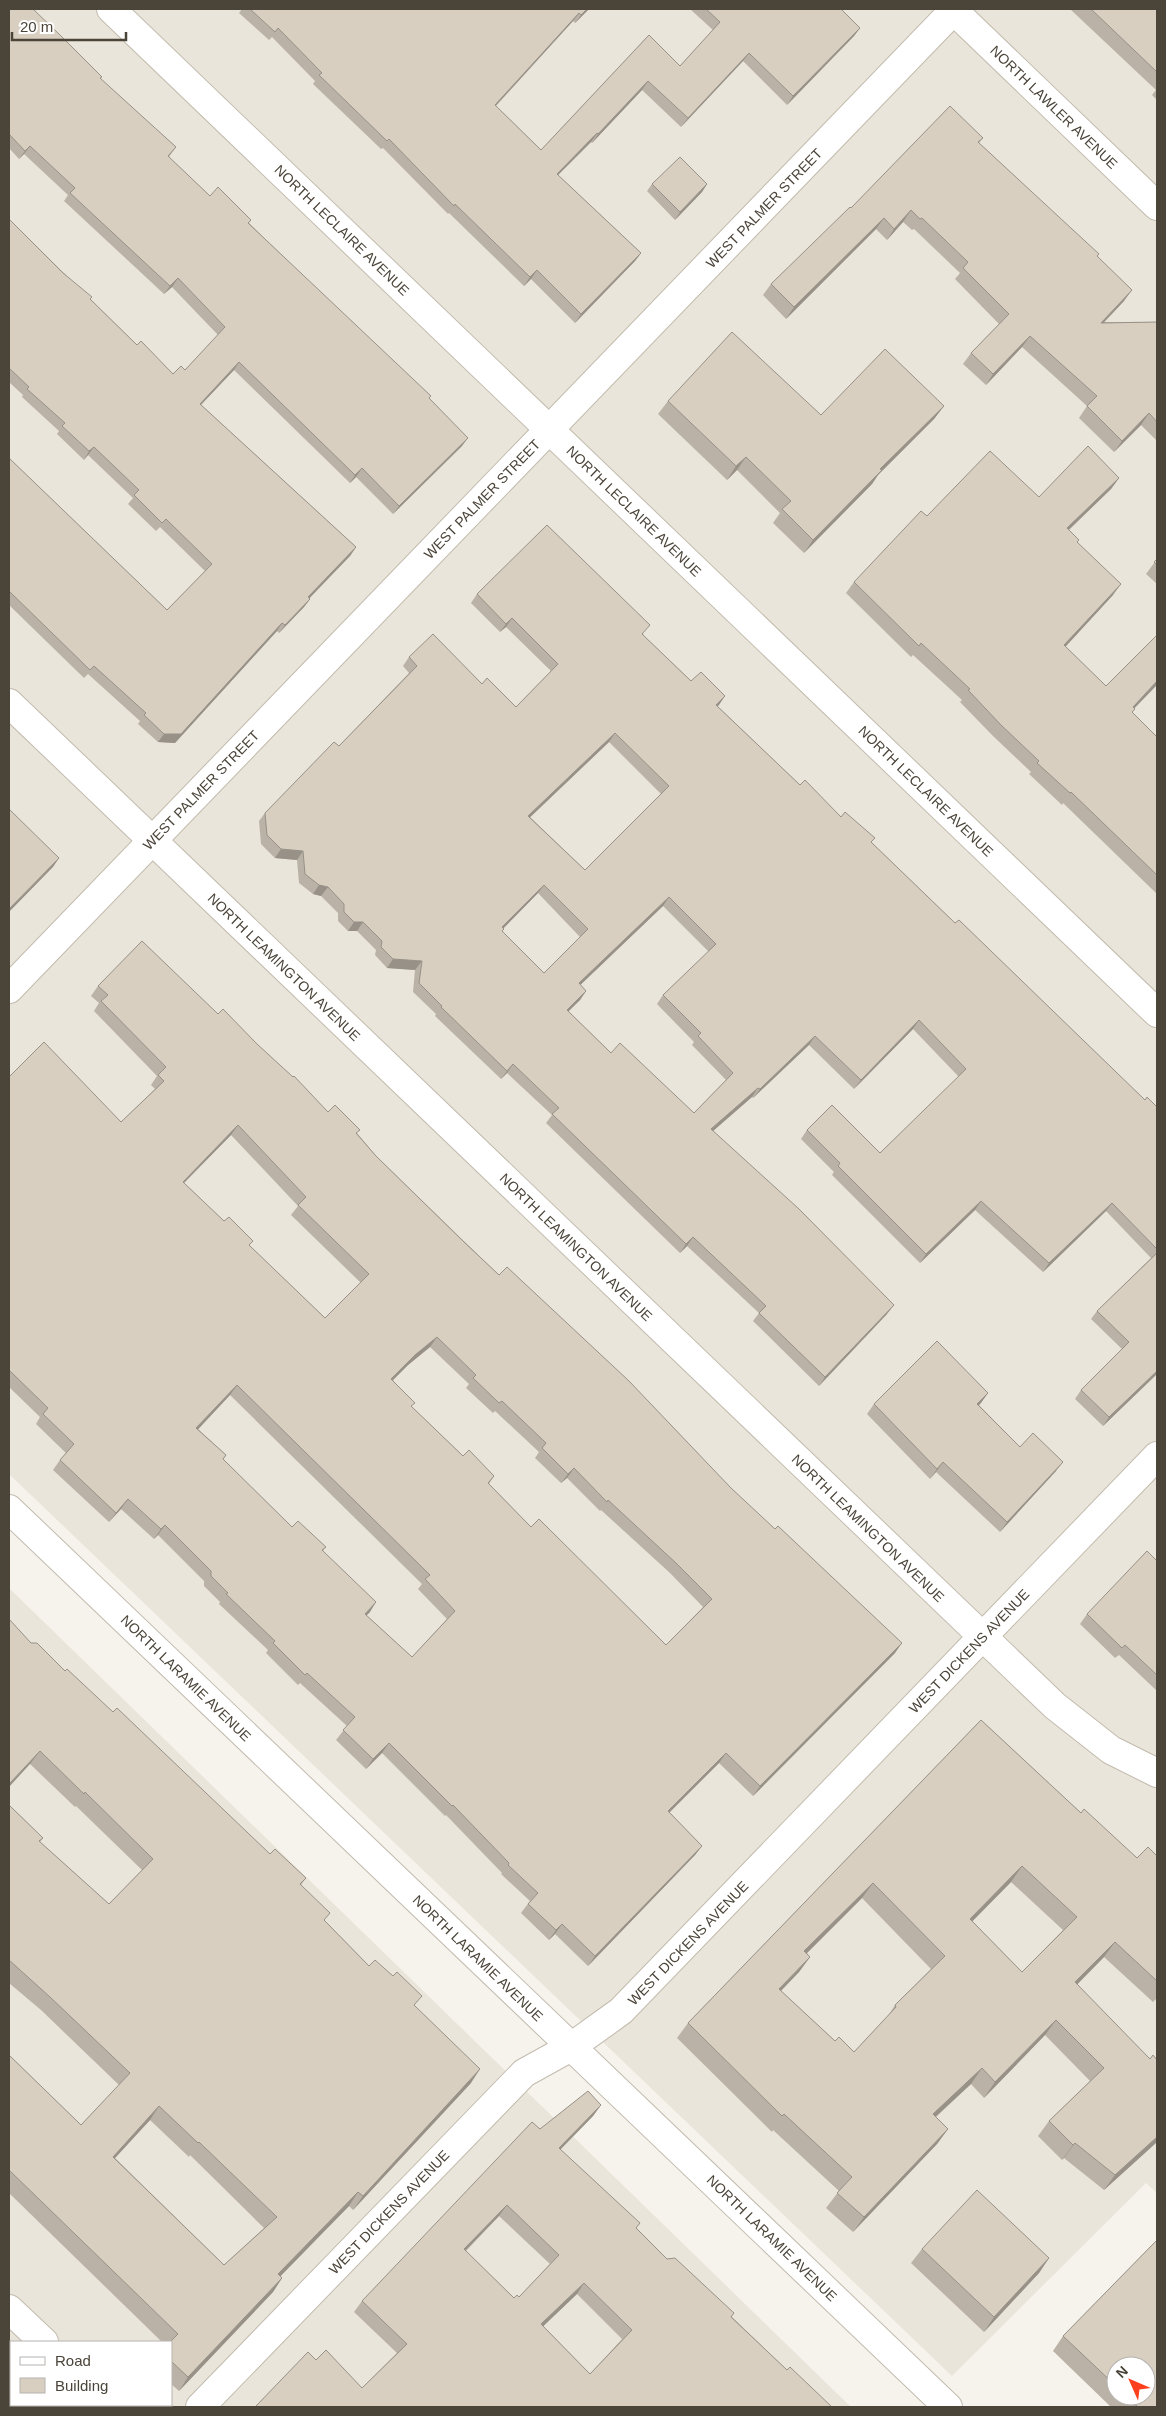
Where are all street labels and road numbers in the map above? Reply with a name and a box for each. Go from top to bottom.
street label: NORTH LAWLER AVENUE [987,42,1121,172]
street label: WEST PALMER STREET [703,145,826,271]
street label: NORTH LECLAIRE AVENUE [271,161,413,299]
street label: WEST PALMER STREET [421,436,544,562]
street label: NORTH LECLAIRE AVENUE [563,442,705,580]
street label: NORTH LECLAIRE AVENUE [855,722,997,860]
street label: WEST PALMER STREET [140,727,263,853]
street label: NORTH LEAMINGTON AVENUE [205,890,363,1044]
street label: NORTH LEAMINGTON AVENUE [497,1170,655,1324]
street label: NORTH LEAMINGTON AVENUE [789,1451,947,1605]
street label: WEST DICKENS AVENUE [906,1586,1032,1716]
street label: NORTH LARAMIE AVENUE [118,1612,254,1744]
street label: WEST DICKENS AVENUE [625,1878,751,2008]
street label: NORTH LARAMIE AVENUE [410,1892,546,2024]
street label: WEST DICKENS AVENUE [326,2147,452,2277]
street label: NORTH LARAMIE AVENUE [704,2172,840,2304]

